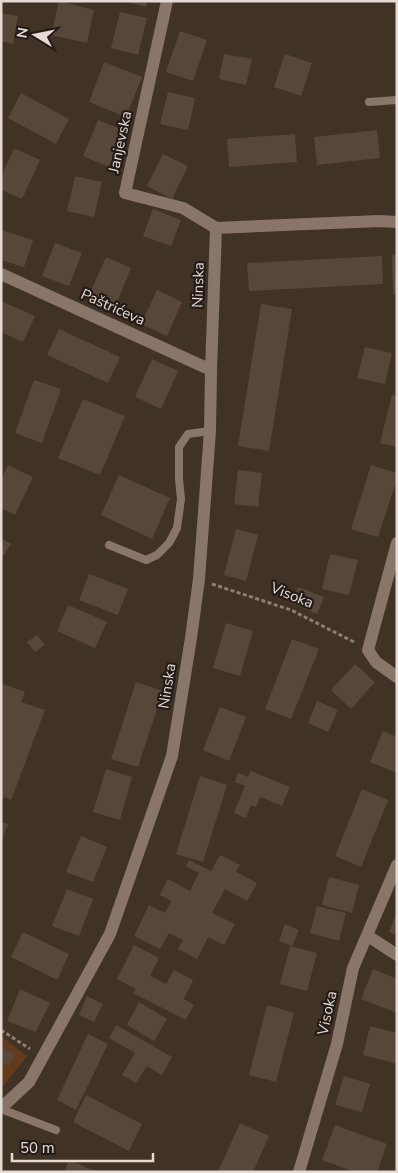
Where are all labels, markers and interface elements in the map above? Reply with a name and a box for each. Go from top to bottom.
north arrow [10,10,60,60]
text: N [12,26,33,40]
street label: Janjevska [103,109,136,176]
street label: Ninska [187,262,209,308]
street label: Paštrićeva [78,284,148,330]
street label: Visoka [267,577,316,613]
street label: Ninska [154,662,180,710]
street label: Visoka [312,989,341,1038]
scale bar [12,1130,154,1162]
text: 50 m [20,1138,55,1158]

